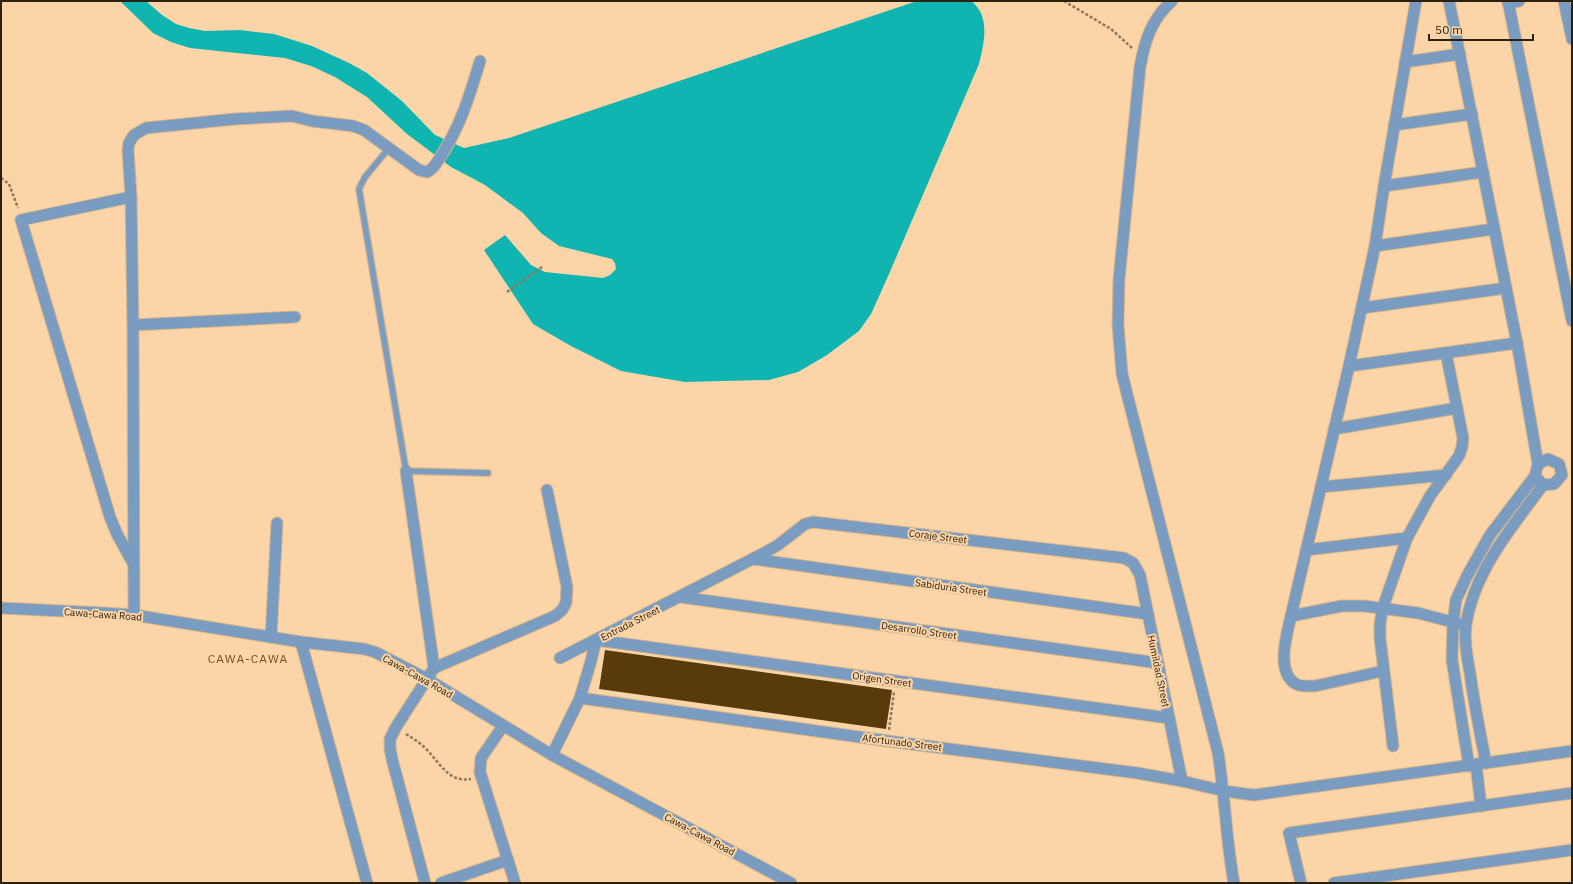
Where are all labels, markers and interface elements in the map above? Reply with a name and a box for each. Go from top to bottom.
scale bar [1429,16,1533,42]
text: 50 m [1435,22,1463,37]
street label: Coraje Street [908,526,968,547]
street label: Sabiduria Street [914,576,988,599]
street label: Entrada Street [598,603,663,644]
street label: Cawa-Cawa Road [63,605,142,624]
street label: Desarrollo Street [880,619,958,642]
street label: Humildad Street [1145,634,1173,709]
district label: CAWA-CAWA [208,651,288,666]
street label: Cawa-Cawa Road [380,652,455,701]
street label: Origen Street [852,669,913,690]
street label: Afortunado Street [861,731,943,754]
street label: Cawa-Cawa Road [662,810,737,859]

